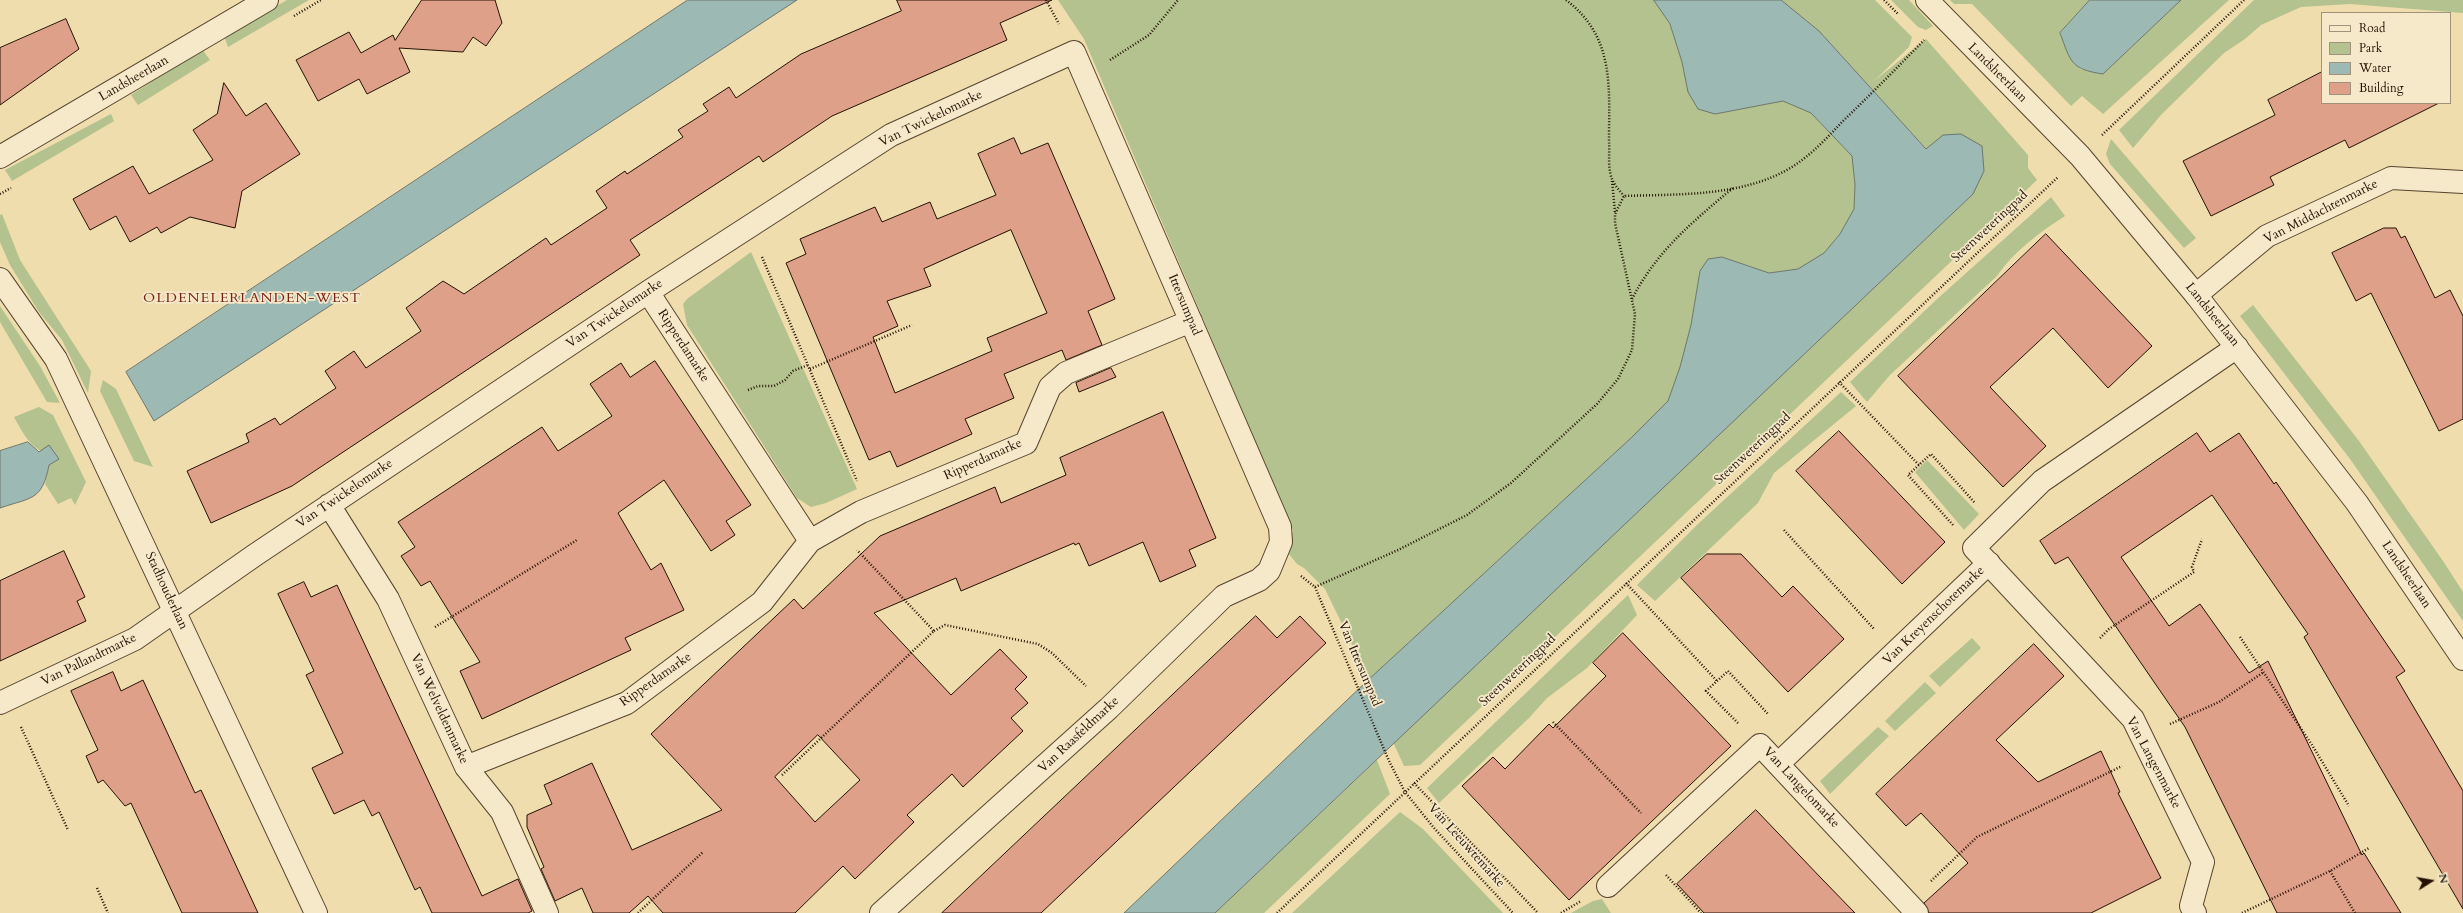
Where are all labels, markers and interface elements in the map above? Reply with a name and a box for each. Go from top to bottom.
legend [2321,12,2451,104]
text: Road [2359,20,2385,36]
street label: Landsheerlaan [1964,40,2030,106]
text: Park [2359,40,2382,56]
street label: Landsheerlaan [96,53,172,105]
text: Water [2359,60,2391,76]
text: Building [2359,80,2403,96]
street label: Van Twickelomarke [877,87,985,151]
street label: Van Middachtenmarke [2261,176,2381,248]
street label: Steenweteringpad [1949,188,2031,266]
street label: Ittersumpad [1164,272,1204,338]
street label: Van Twickelomarke [564,276,666,352]
street label: Landsheerlaan [2181,280,2243,350]
district label: OLDENELERLANDEN-WEST [143,291,361,307]
street label: Ripperdamarke [654,307,712,385]
street label: Steenweteringpad [1712,410,1794,488]
street label: Ripperdamarke [942,436,1024,484]
street label: Van Twickelomarke [294,456,396,532]
street label: Landsheerlaan [2378,538,2434,612]
street label: Stadhouderlaan [141,550,191,632]
street label: Van Kreyenschotemarke [1880,563,1988,669]
street label: Van Ittersumpad [1334,619,1384,709]
street label: Van Pallandtmarke [39,630,139,690]
street label: Steenweteringpad [1477,632,1559,710]
street label: Ripperdamarke [617,650,695,710]
street label: Van Welveldenmarke [407,651,471,767]
street label: Van Raasfeldmarke [1035,694,1123,776]
street label: Van Langenmarke [2122,714,2184,812]
street label: Van Langelomarke [1760,744,1842,832]
street label: Van Leeuwtemarke [1424,801,1508,891]
north arrow [2411,861,2451,901]
text: N [2435,872,2452,885]

